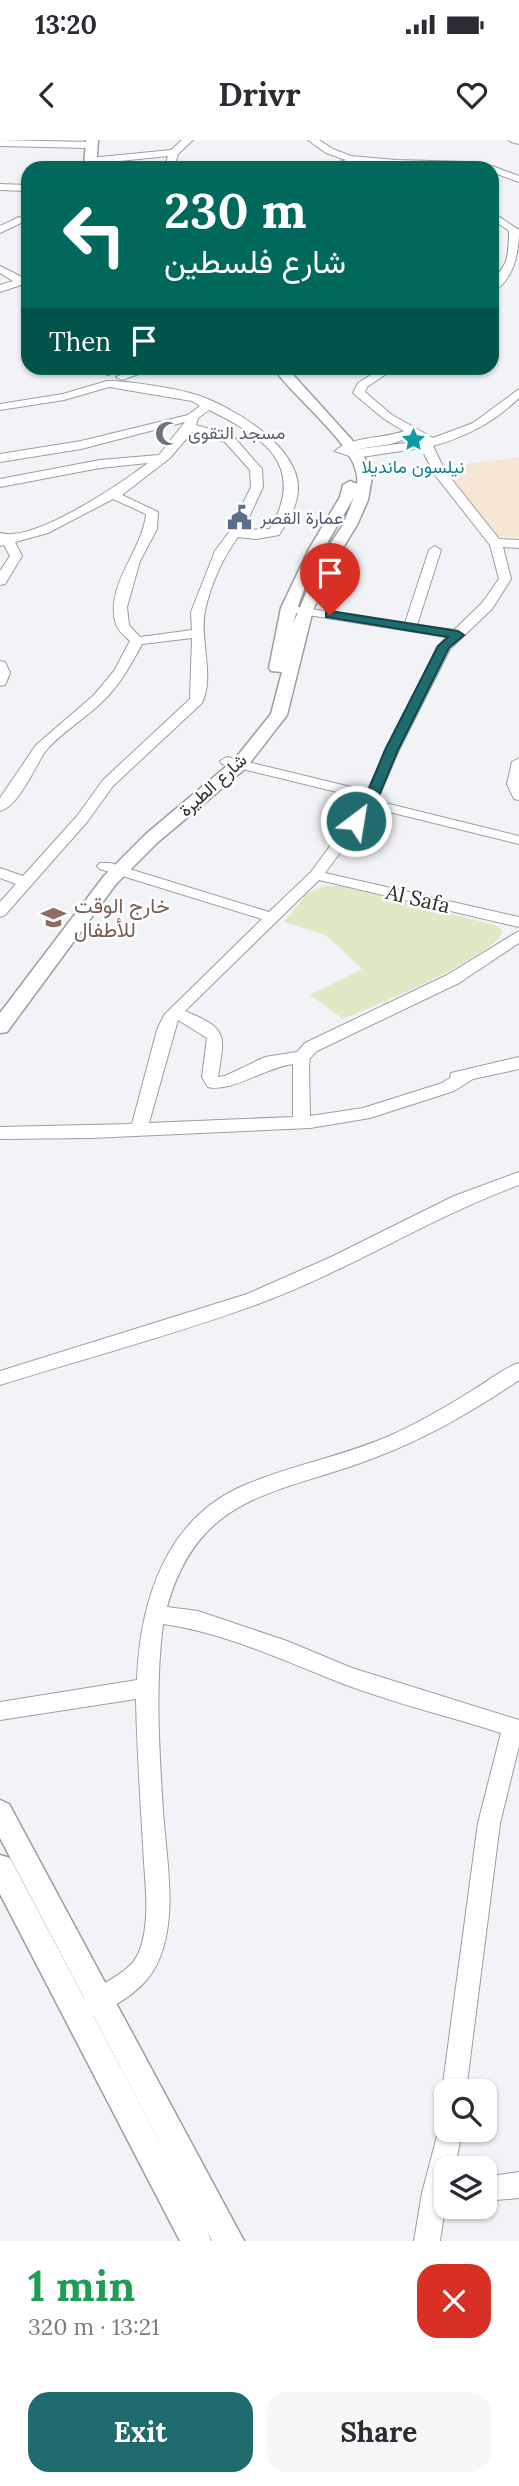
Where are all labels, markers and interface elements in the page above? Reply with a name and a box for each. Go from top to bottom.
text: 13:20 [35,8,97,41]
text: Drivr [218,74,301,115]
icon: back [28,76,66,114]
icon: heart [453,76,491,114]
text: 230 m [164,179,307,241]
icon: left [49,189,140,280]
text: شارع فلسطين [164,241,346,282]
icon: arrive [125,322,163,360]
text: Then [49,325,111,358]
mosque icon: مسجد التقوى [154,419,182,447]
place label: مسجد التقوى [188,421,285,444]
place icon: نيلسون مانديلا [399,426,427,454]
place label: نيلسون مانديلا [362,455,464,478]
public building icon: عمارة القصر [226,504,254,532]
place label: عمارة القصر [259,506,343,529]
pin [300,543,360,615]
icon: arrive [311,554,349,592]
street label: شارع الطيرة [174,748,252,822]
position arrow [319,784,393,858]
street label: Al Safa [382,878,453,919]
place label: خارج الوقت للأطفال [74,892,170,943]
school or university icon: خارج الوقت للأطفال [40,904,68,932]
map controls [434,2079,497,2219]
button: search [434,2079,497,2142]
button: layers [434,2156,497,2219]
text: 1 min [28,2259,135,2313]
button: close [417,2264,491,2338]
text: 320 m · 13:21 [28,2312,160,2341]
button: Exit [28,2392,253,2472]
button: Share [267,2392,491,2472]

